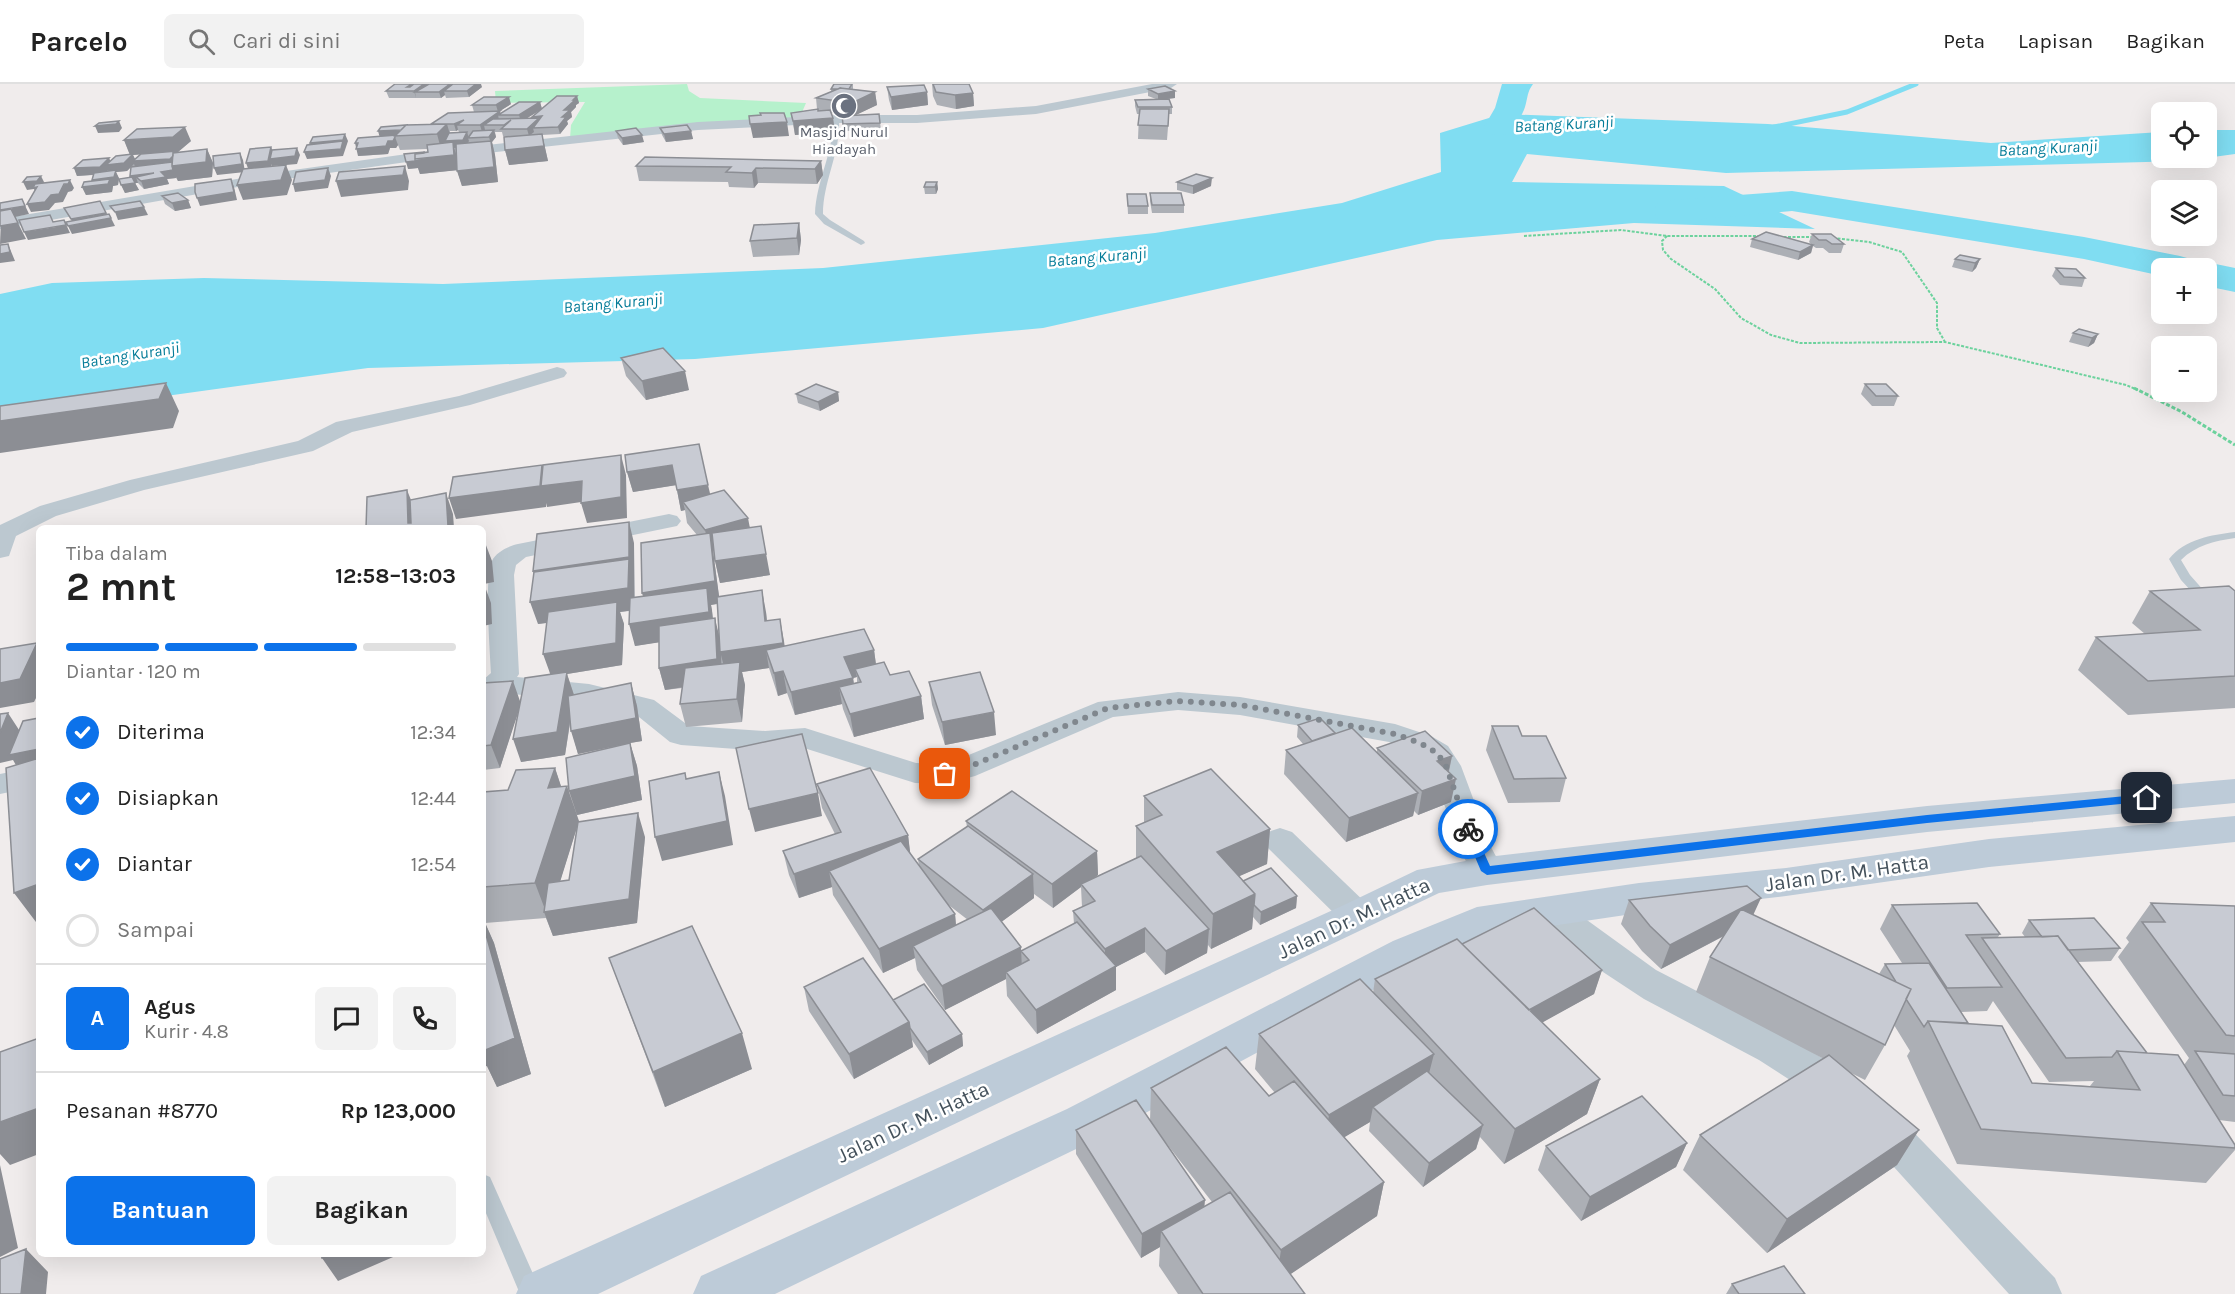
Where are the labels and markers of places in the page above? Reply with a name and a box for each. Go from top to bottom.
mosque icon: Masjid Nurul Hiadayah [829,91,859,121]
place label: Masjid Nurul Hiadayah [800,123,888,158]
pin [919,748,970,799]
pin [2121,772,2172,823]

